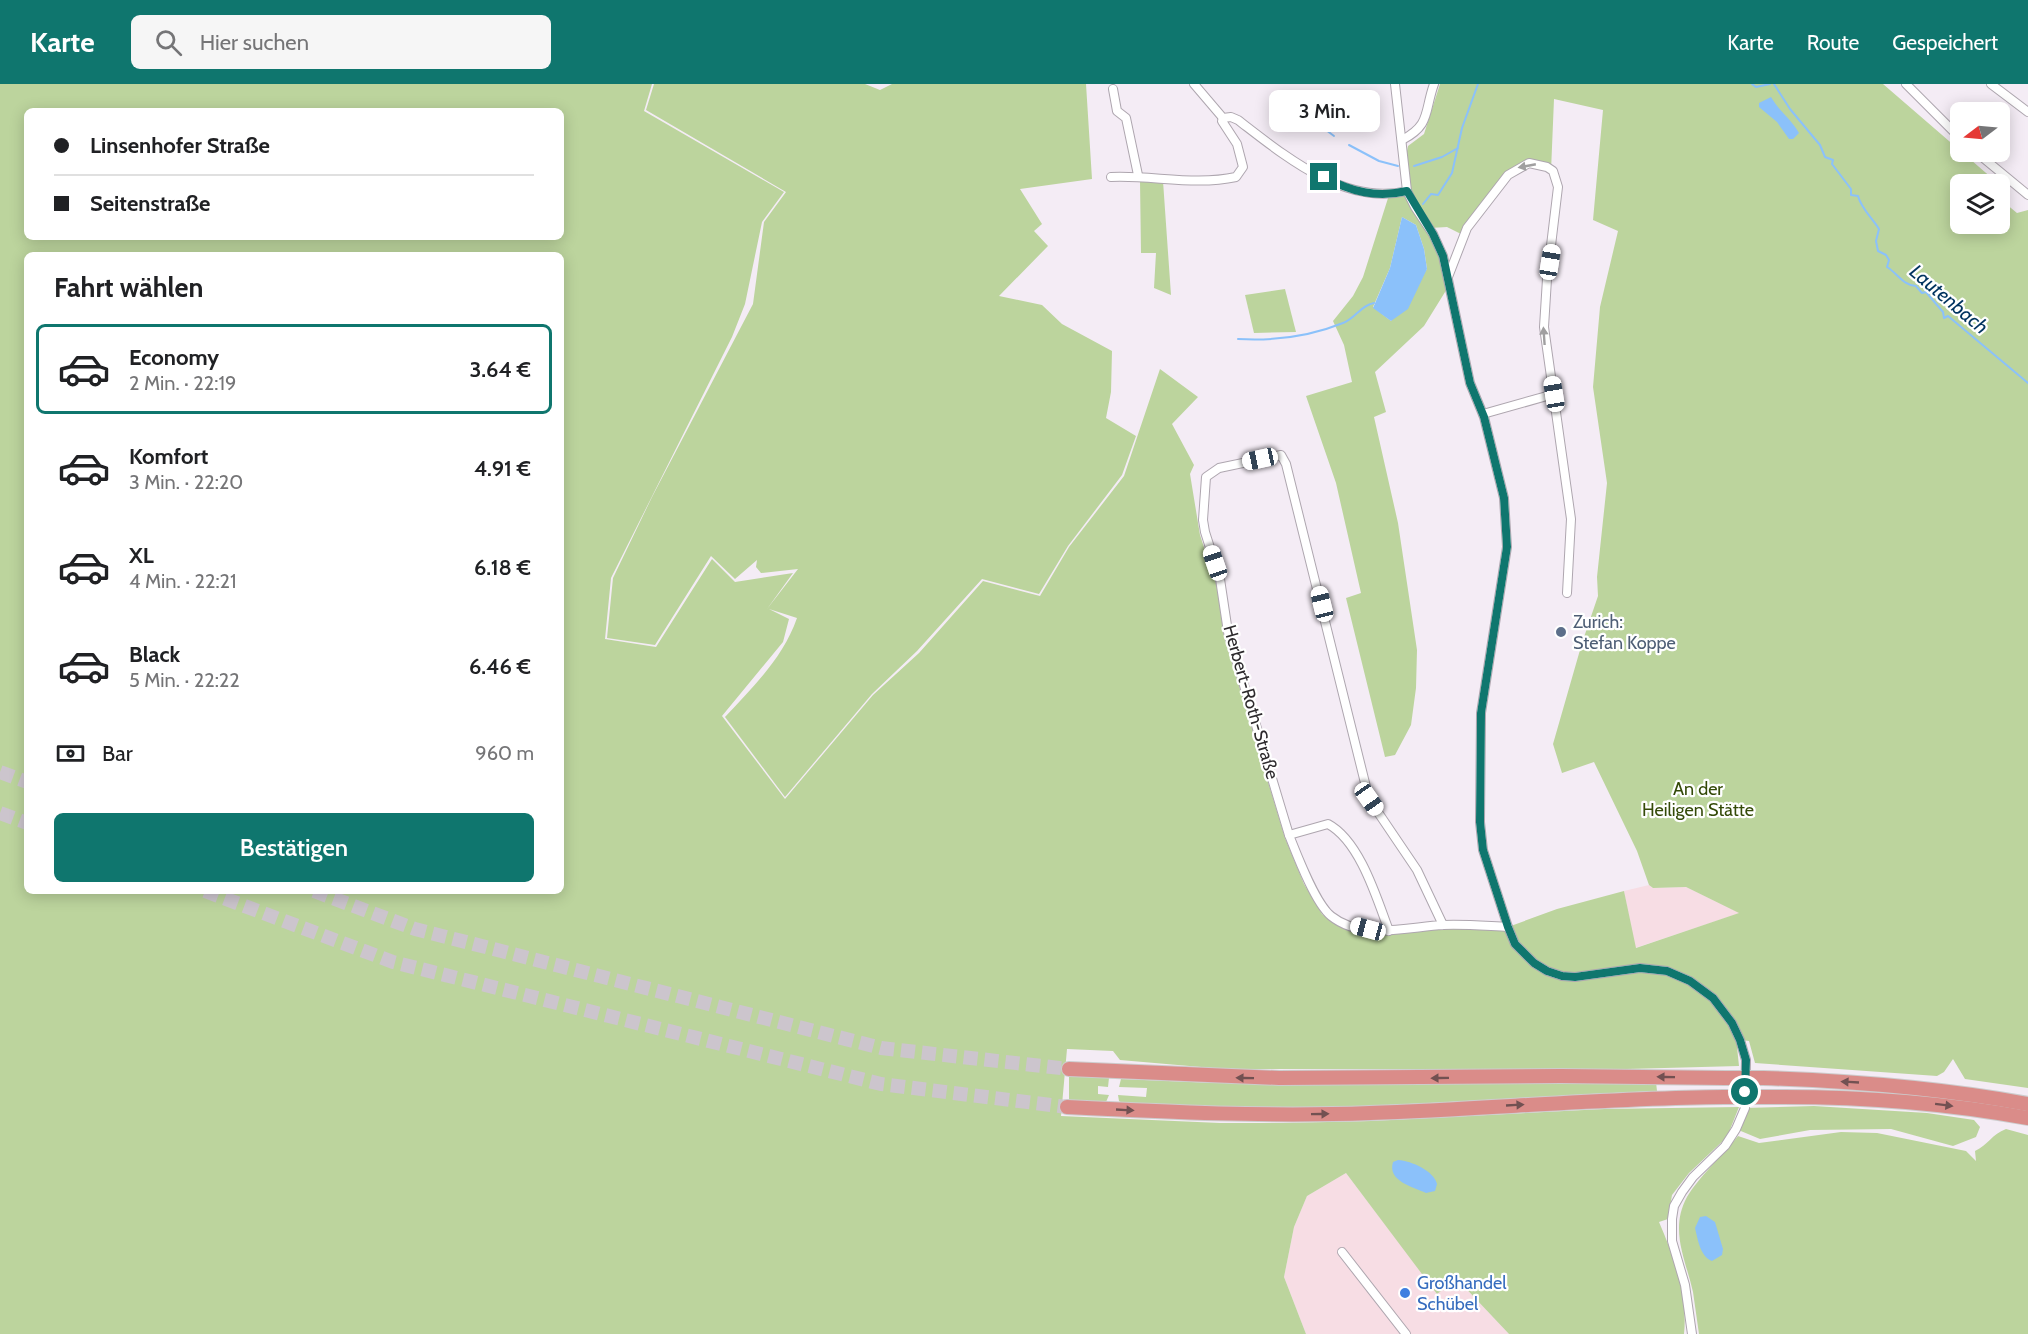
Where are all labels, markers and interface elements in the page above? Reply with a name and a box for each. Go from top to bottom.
search box [131,15,551,69]
text: Karte [30,25,95,59]
icon: search [152,26,185,59]
text: Hier suchen [200,29,309,56]
text: Karte [1727,30,1774,55]
text: Route [1807,30,1859,55]
text: Gespeichert [1892,30,1998,55]
callout: 3 Min. [1268,90,1380,132]
text: 3 Min. [1299,99,1350,123]
north arrow [1950,102,2010,162]
map controls [1950,102,2010,234]
text: Linsenhofer Straße [90,132,270,159]
one-way arrow [1517,162,1536,171]
route end [1310,163,1337,190]
button: layers [1950,174,2010,234]
text: Seitenstraße [90,190,210,217]
car [1538,243,1562,281]
water label: Lautenbach [1905,259,1993,339]
text: Fahrt wählen [54,271,203,304]
one-way arrow [1540,327,1549,346]
icon: car [57,342,111,396]
text: Economy [129,344,219,371]
text: 3.64 € [469,356,531,383]
text: 2 Min. · 22:19 [129,371,236,395]
car [1542,375,1566,413]
icon: car [57,441,111,495]
text: Komfort [129,443,208,470]
car [1241,446,1279,472]
text: 4.91 € [474,455,531,482]
text: 3 Min. · 22:20 [129,470,243,494]
icon: car [57,540,111,594]
text: XL [129,542,154,569]
car [1201,543,1229,583]
text: 6.18 € [474,554,531,581]
text: 4 Min. · 22:21 [129,569,237,593]
car [1309,584,1335,624]
place label: Zurich: Stefan Koppe [1573,611,1676,654]
street label: Herbert-Roth-Straße [1218,622,1284,782]
marker: Zurich: Stefan Koppe [1554,625,1568,639]
icon: car [57,639,111,693]
text: Black [129,641,180,668]
text: 6.46 € [469,653,531,680]
text: 5 Min. · 22:22 [129,668,240,692]
icon: cash [54,737,87,770]
text: Bar [102,740,133,767]
text: 960 m [475,741,534,765]
park label: An der Heiligen Stätte [1642,778,1754,821]
car [1351,779,1387,819]
button: Bestätigen [54,813,534,882]
car [1348,916,1388,942]
one-way arrow [1657,1072,1676,1081]
one-way arrow [1235,1073,1254,1082]
one-way arrow [1430,1073,1449,1083]
one-way arrow [1841,1077,1860,1086]
route start [1731,1078,1758,1105]
one-way arrow [1506,1101,1525,1110]
one-way arrow [1935,1101,1954,1110]
one-way arrow [1116,1105,1135,1114]
one-way arrow [1311,1109,1330,1118]
place label: Großhandel Schübel [1417,1272,1507,1315]
marker: Großhandel Schübel [1398,1286,1412,1300]

